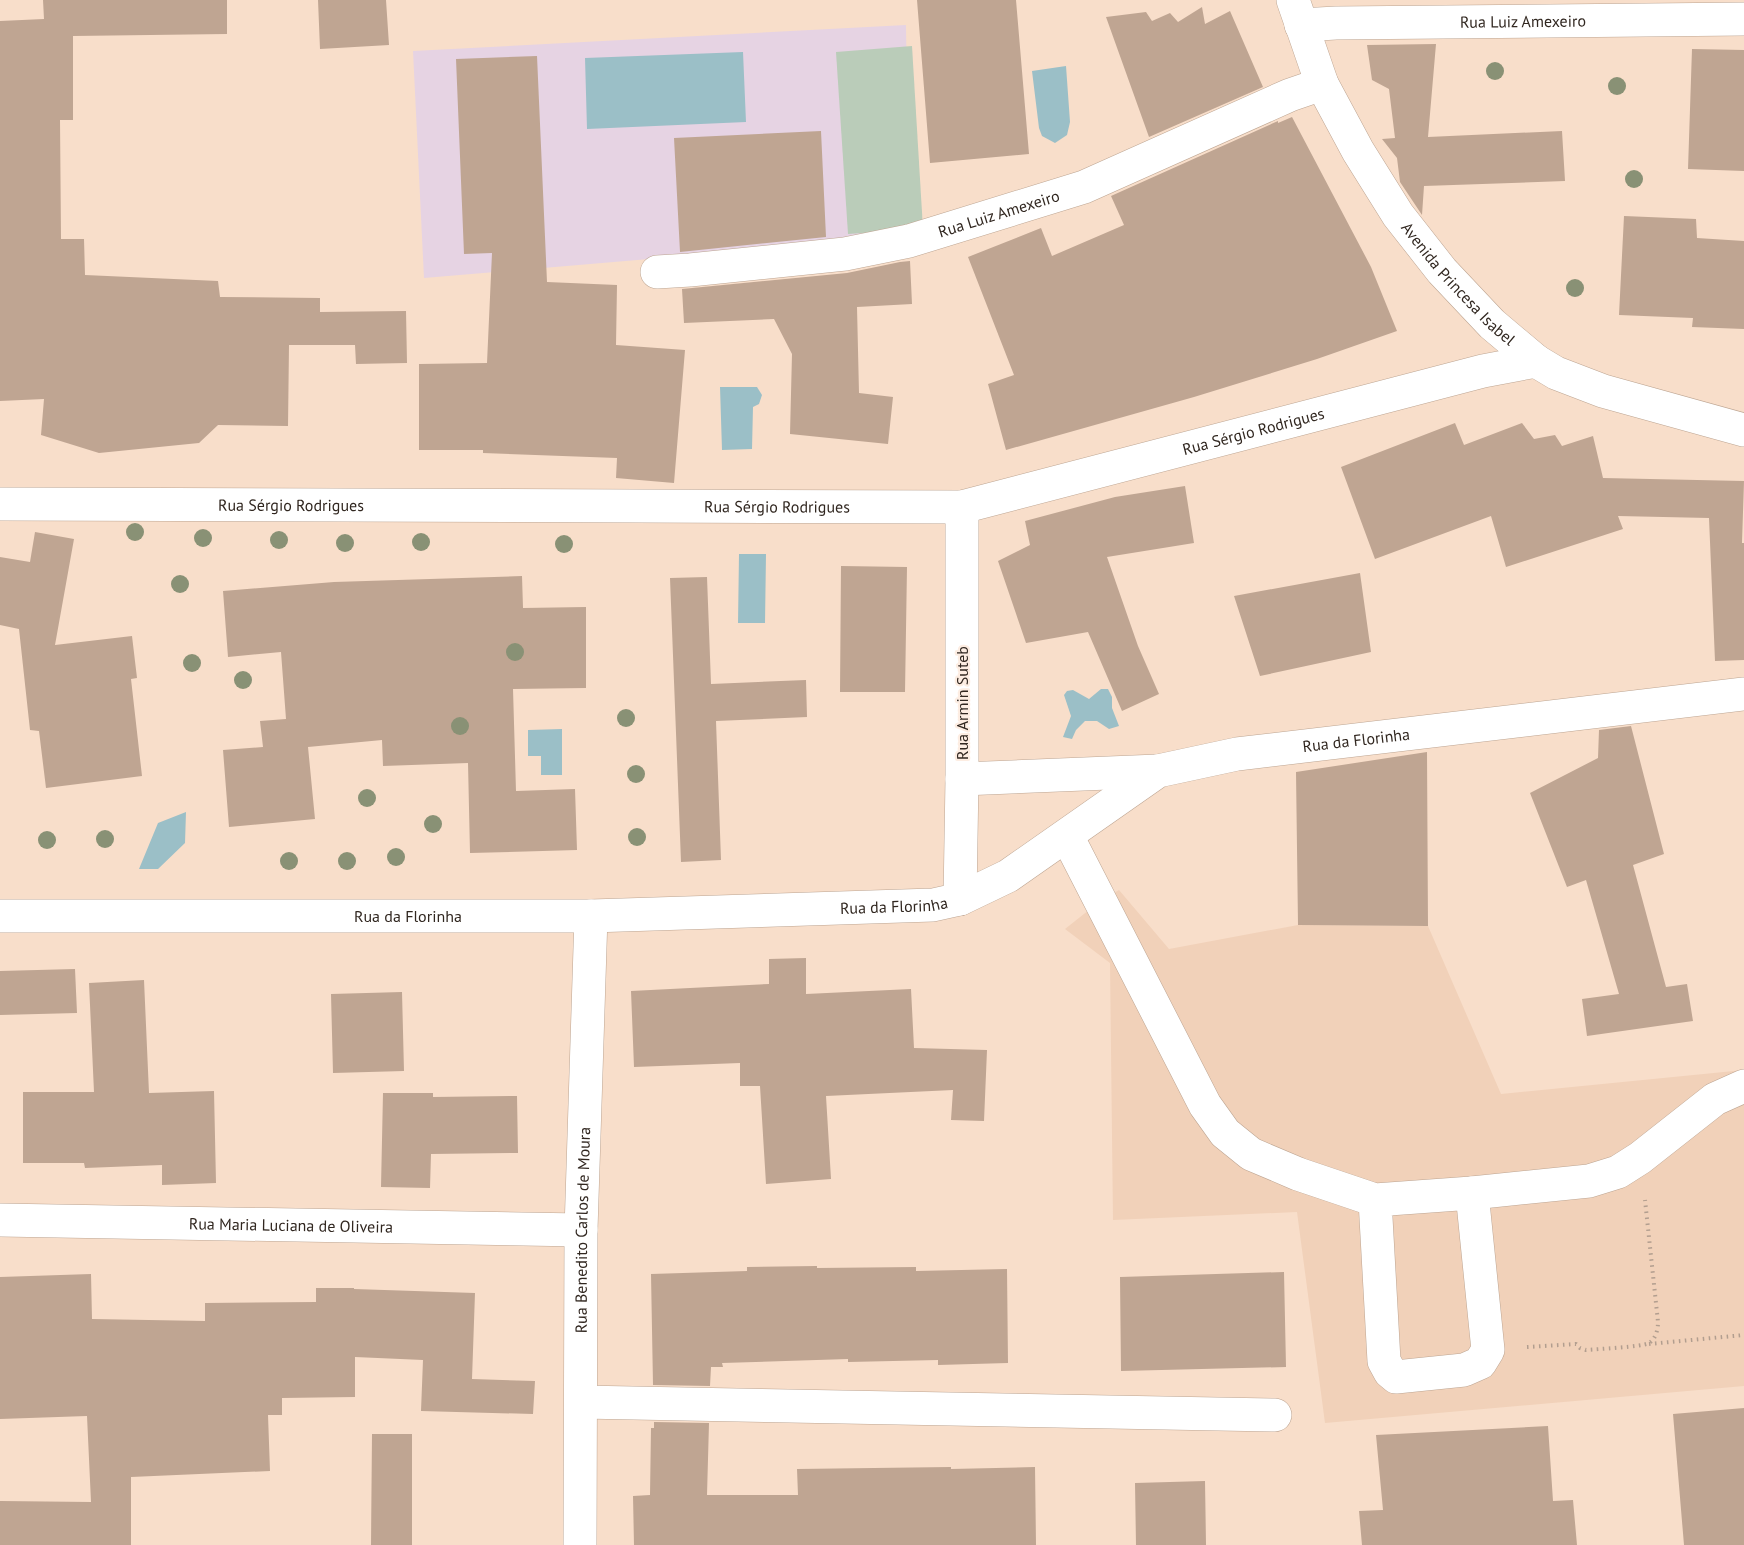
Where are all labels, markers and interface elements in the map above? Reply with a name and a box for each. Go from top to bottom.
street label: Rua Luiz Amexeiro [1460,11,1586,32]
street label: Rua Luiz Amexeiro [935,185,1062,241]
street label: Avenida Princesa Isabel [1397,218,1520,350]
street label: Rua Sérgio Rodrigues [1180,403,1327,459]
street label: Rua Sérgio Rodrigues [218,495,364,515]
street label: Rua Sérgio Rodrigues [704,496,850,517]
street label: Rua Armin Suteb [952,646,972,760]
street label: Rua da Florinha [1301,724,1411,756]
street label: Rua da Florinha [840,892,950,918]
street label: Rua da Florinha [354,906,462,926]
street label: Rua Benedito Carlos de Moura [571,1126,594,1333]
street label: Rua Maria Luciana de Oliveira [189,1213,393,1237]

